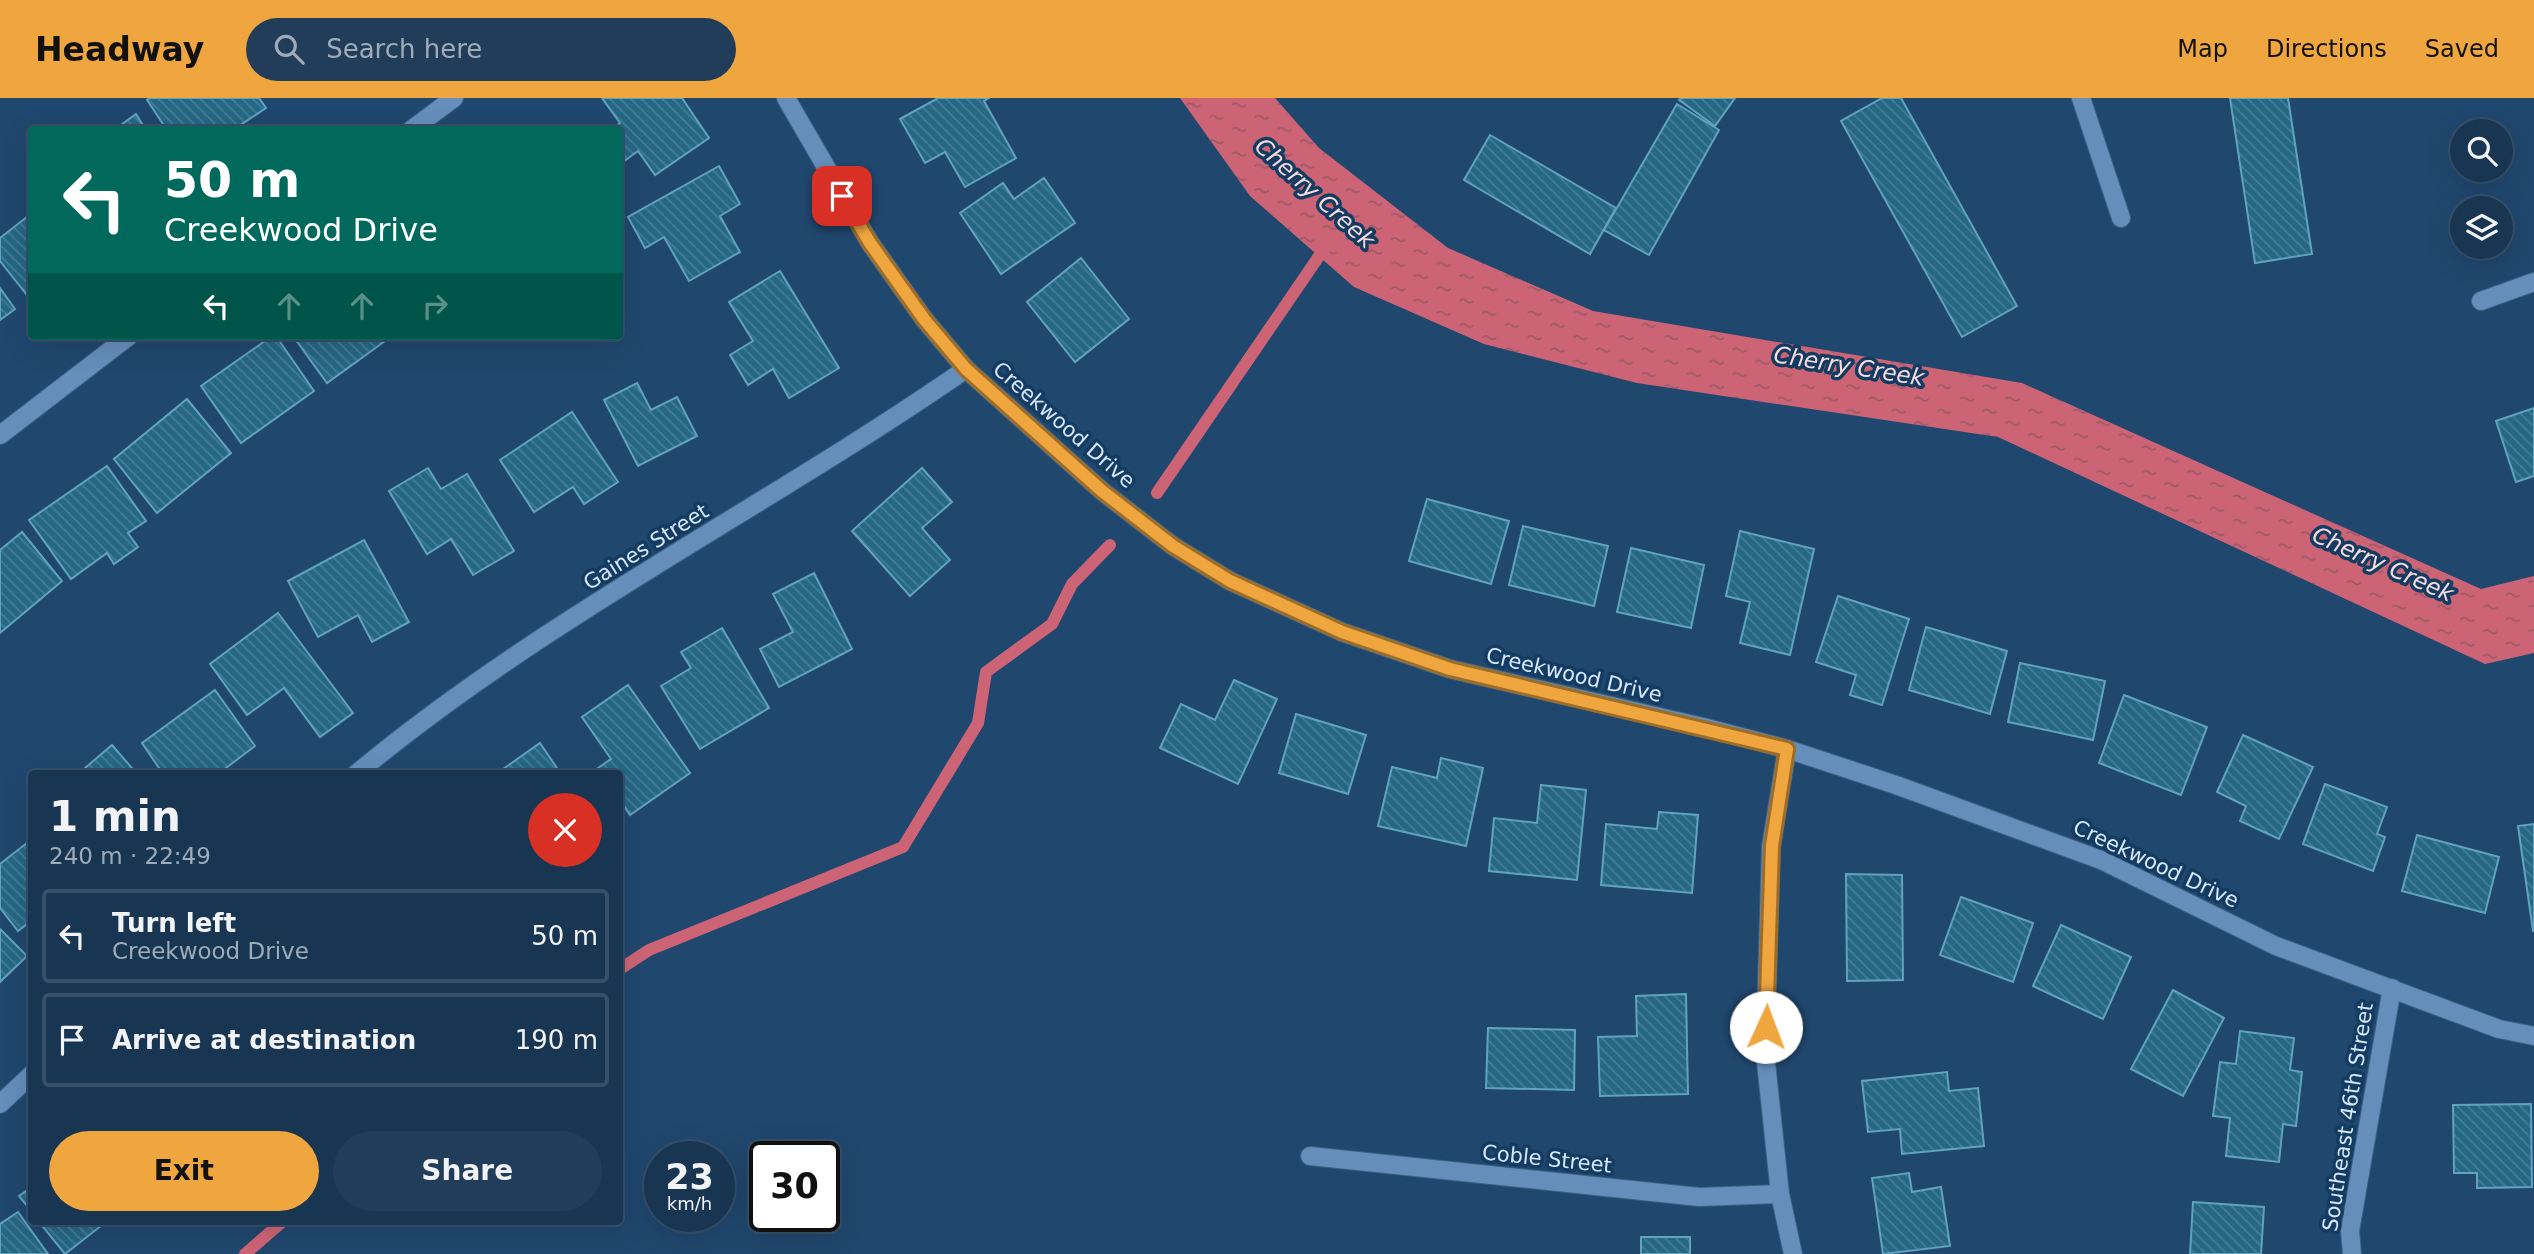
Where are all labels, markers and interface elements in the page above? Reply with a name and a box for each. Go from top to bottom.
search box [246,18,736,81]
text: Headway [35,30,204,69]
icon: search [270,30,308,68]
text: Search here [326,34,482,64]
text: Map [2177,35,2228,63]
text: Directions [2266,35,2387,63]
text: Saved [2425,35,2499,63]
map controls [2450,119,2513,259]
button: search [2450,119,2513,182]
water label: Cherry Creek [1250,133,1381,255]
text: 50 m [164,152,300,209]
icon: left [49,154,140,245]
pin [812,166,872,226]
icon: arrive [823,177,861,215]
button: layers [2450,196,2513,259]
text: Creekwood Drive [164,211,438,249]
icon: left [197,287,235,325]
icon: ahead [270,287,308,325]
icon: ahead [343,287,381,325]
icon: right [416,287,454,325]
water label: Cherry Creek [1772,341,1928,391]
street label: Creekwood Drive [988,357,1140,493]
street label: Gaines Street [579,499,713,595]
water label: Cherry Creek [2308,521,2459,607]
street label: Creekwood Drive [1484,643,1664,707]
text: 1 min [49,792,181,841]
button: close [528,793,602,867]
street label: Creekwood Drive [2069,815,2243,913]
text: 240 m · 22:49 [49,843,211,869]
text: Turn left [112,908,236,938]
icon: left [53,917,91,955]
text: 50 m [531,921,598,951]
text: Creekwood Drive [112,938,309,964]
position arrow [1729,990,1803,1064]
street label: Southeast 46th Street [2318,1001,2378,1233]
icon: arrive [53,1021,91,1059]
text: Arrive at destination [112,1025,416,1055]
text: 190 m [515,1025,598,1055]
button: Exit [49,1131,319,1211]
button: Share [333,1131,602,1211]
street label: Coble Street [1481,1140,1613,1178]
speed limit sign: 30 [749,1141,840,1232]
text: 23 [665,1157,714,1197]
text: km/h [667,1193,712,1214]

